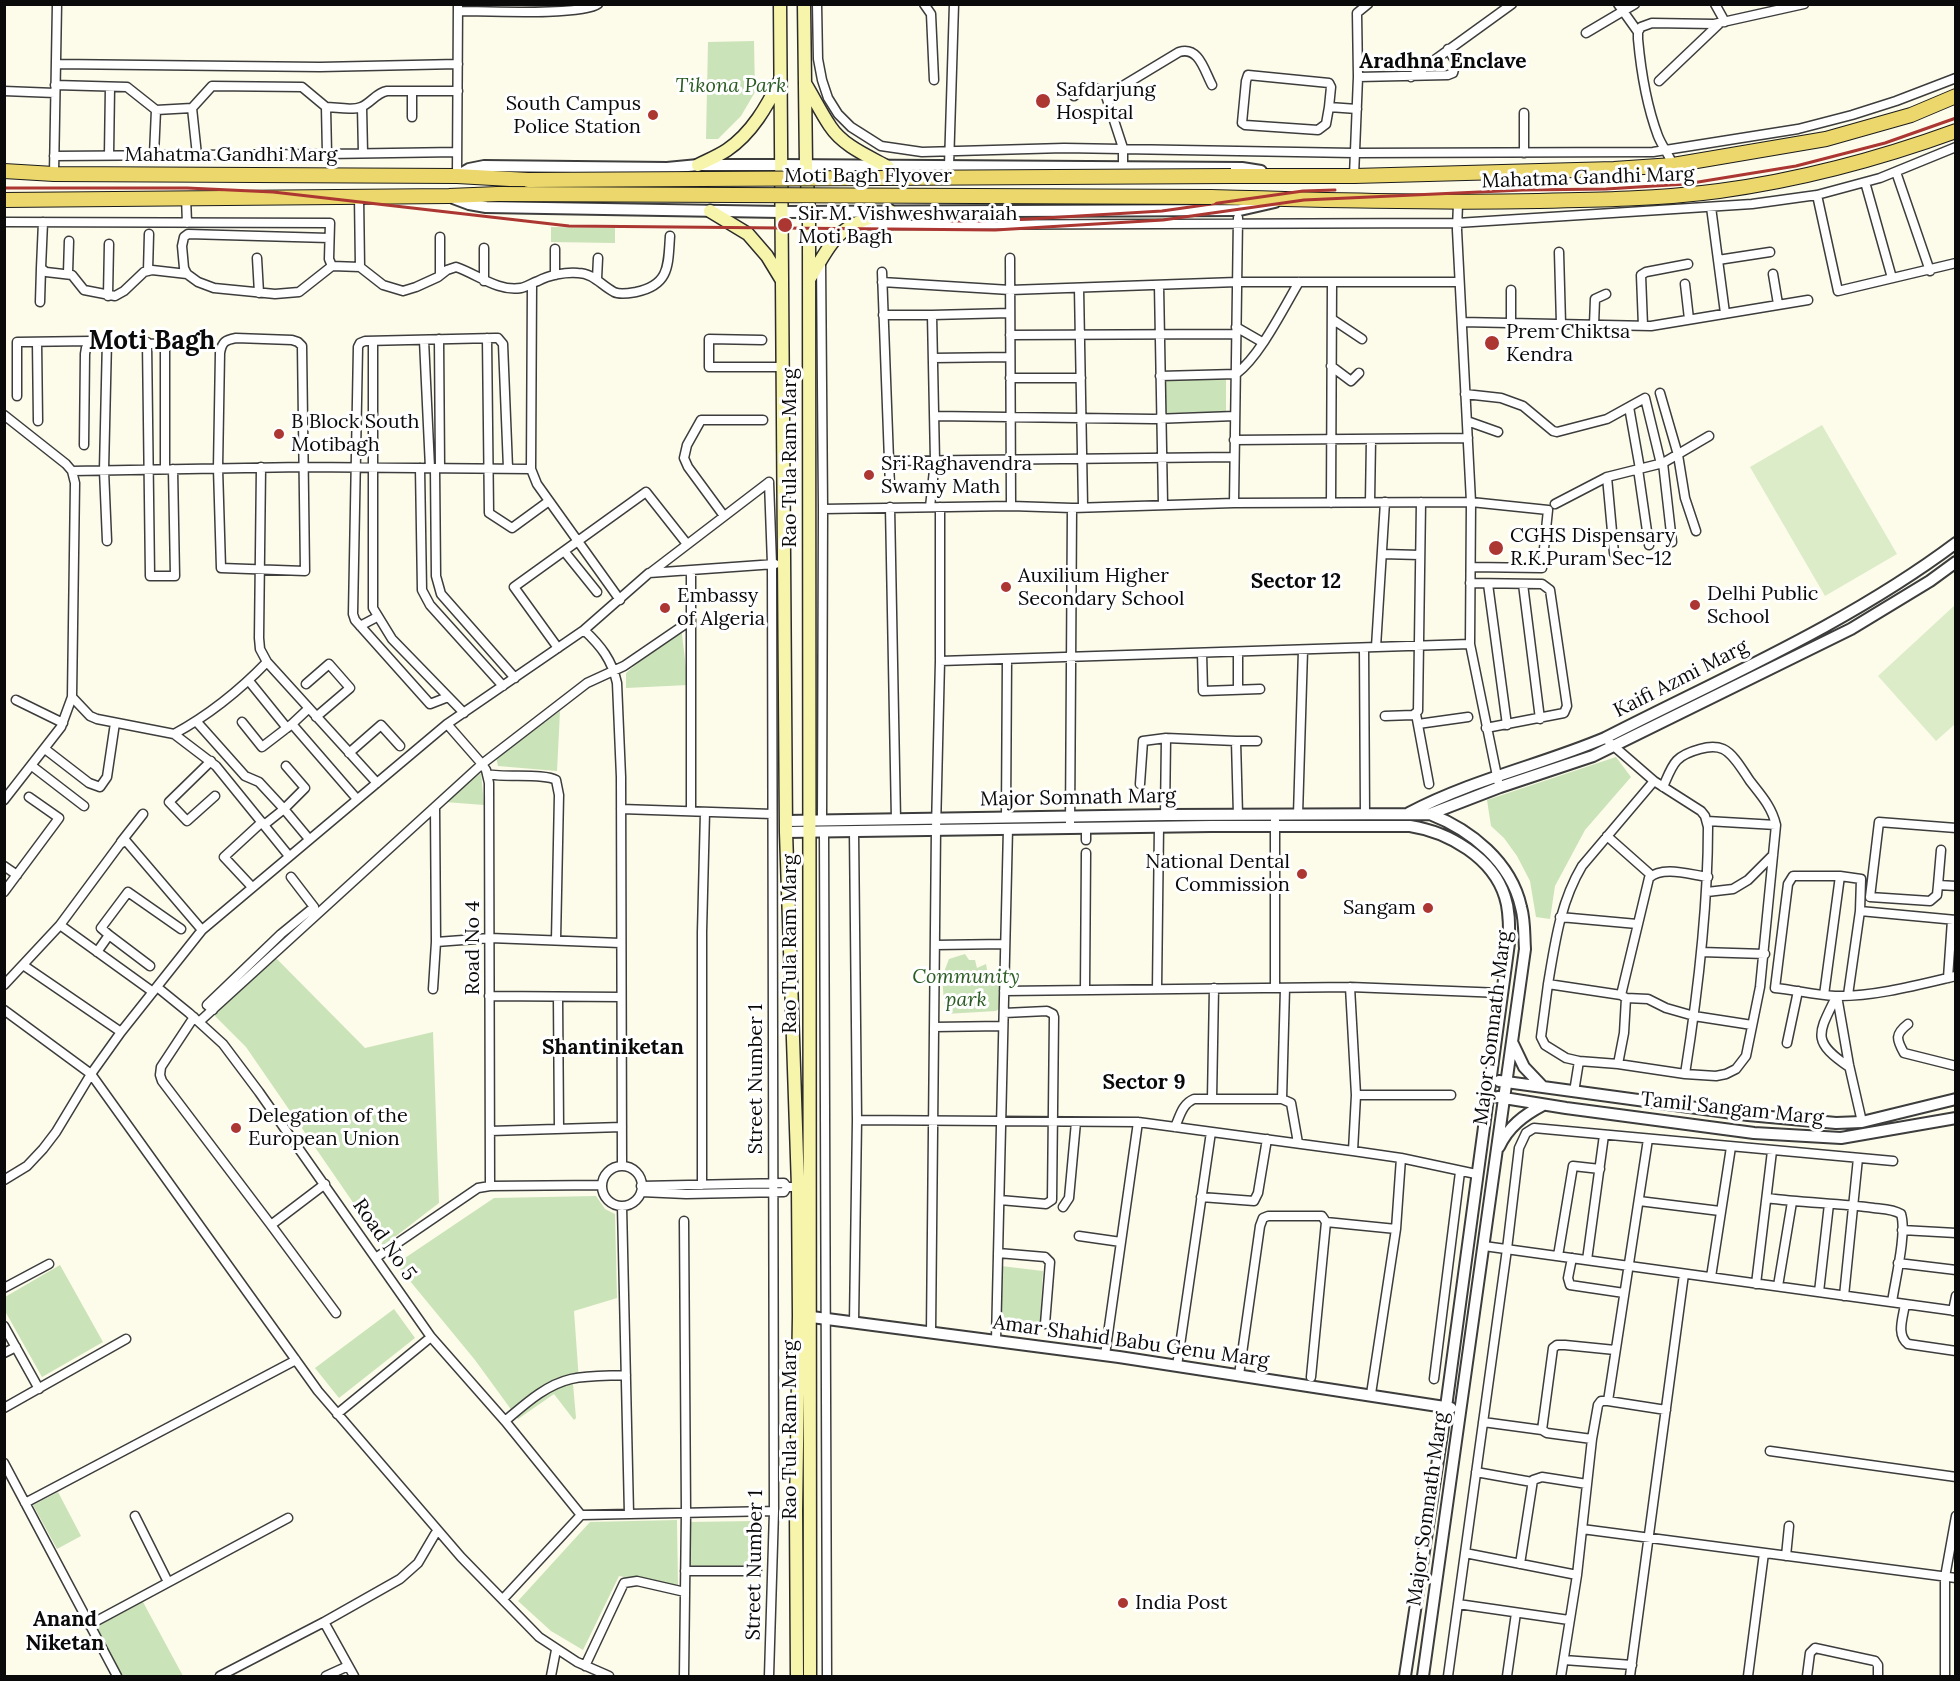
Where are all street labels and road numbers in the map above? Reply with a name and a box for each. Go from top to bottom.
street label: Mahatma Gandhi Marg [125,143,337,167]
street label: Mahatma Gandhi Marg [1481,162,1695,194]
street label: Moti Bagh Flyover [784,164,952,188]
street label: Rao Tula Ram Marg [778,368,802,548]
street label: Kaifi Azmi Marg [1610,635,1752,723]
street label: Major Somnath Marg [980,784,1176,812]
street label: Rao Tula Ram Marg [778,854,802,1034]
street label: Road No 4 [461,901,485,995]
street label: Major Somnath Marg [1469,929,1517,1127]
street label: Street Number 1 [744,1004,768,1154]
street label: Tamil Sangam Marg [1640,1087,1824,1131]
street label: Road No 5 [347,1194,421,1286]
street label: Amar Shahid Babu Genu Marg [991,1311,1271,1373]
street label: Rao Tula Ram Marg [778,1340,802,1520]
street label: Major Somnath Marg [1402,1410,1454,1608]
street label: Street Number 1 [742,1489,768,1641]

